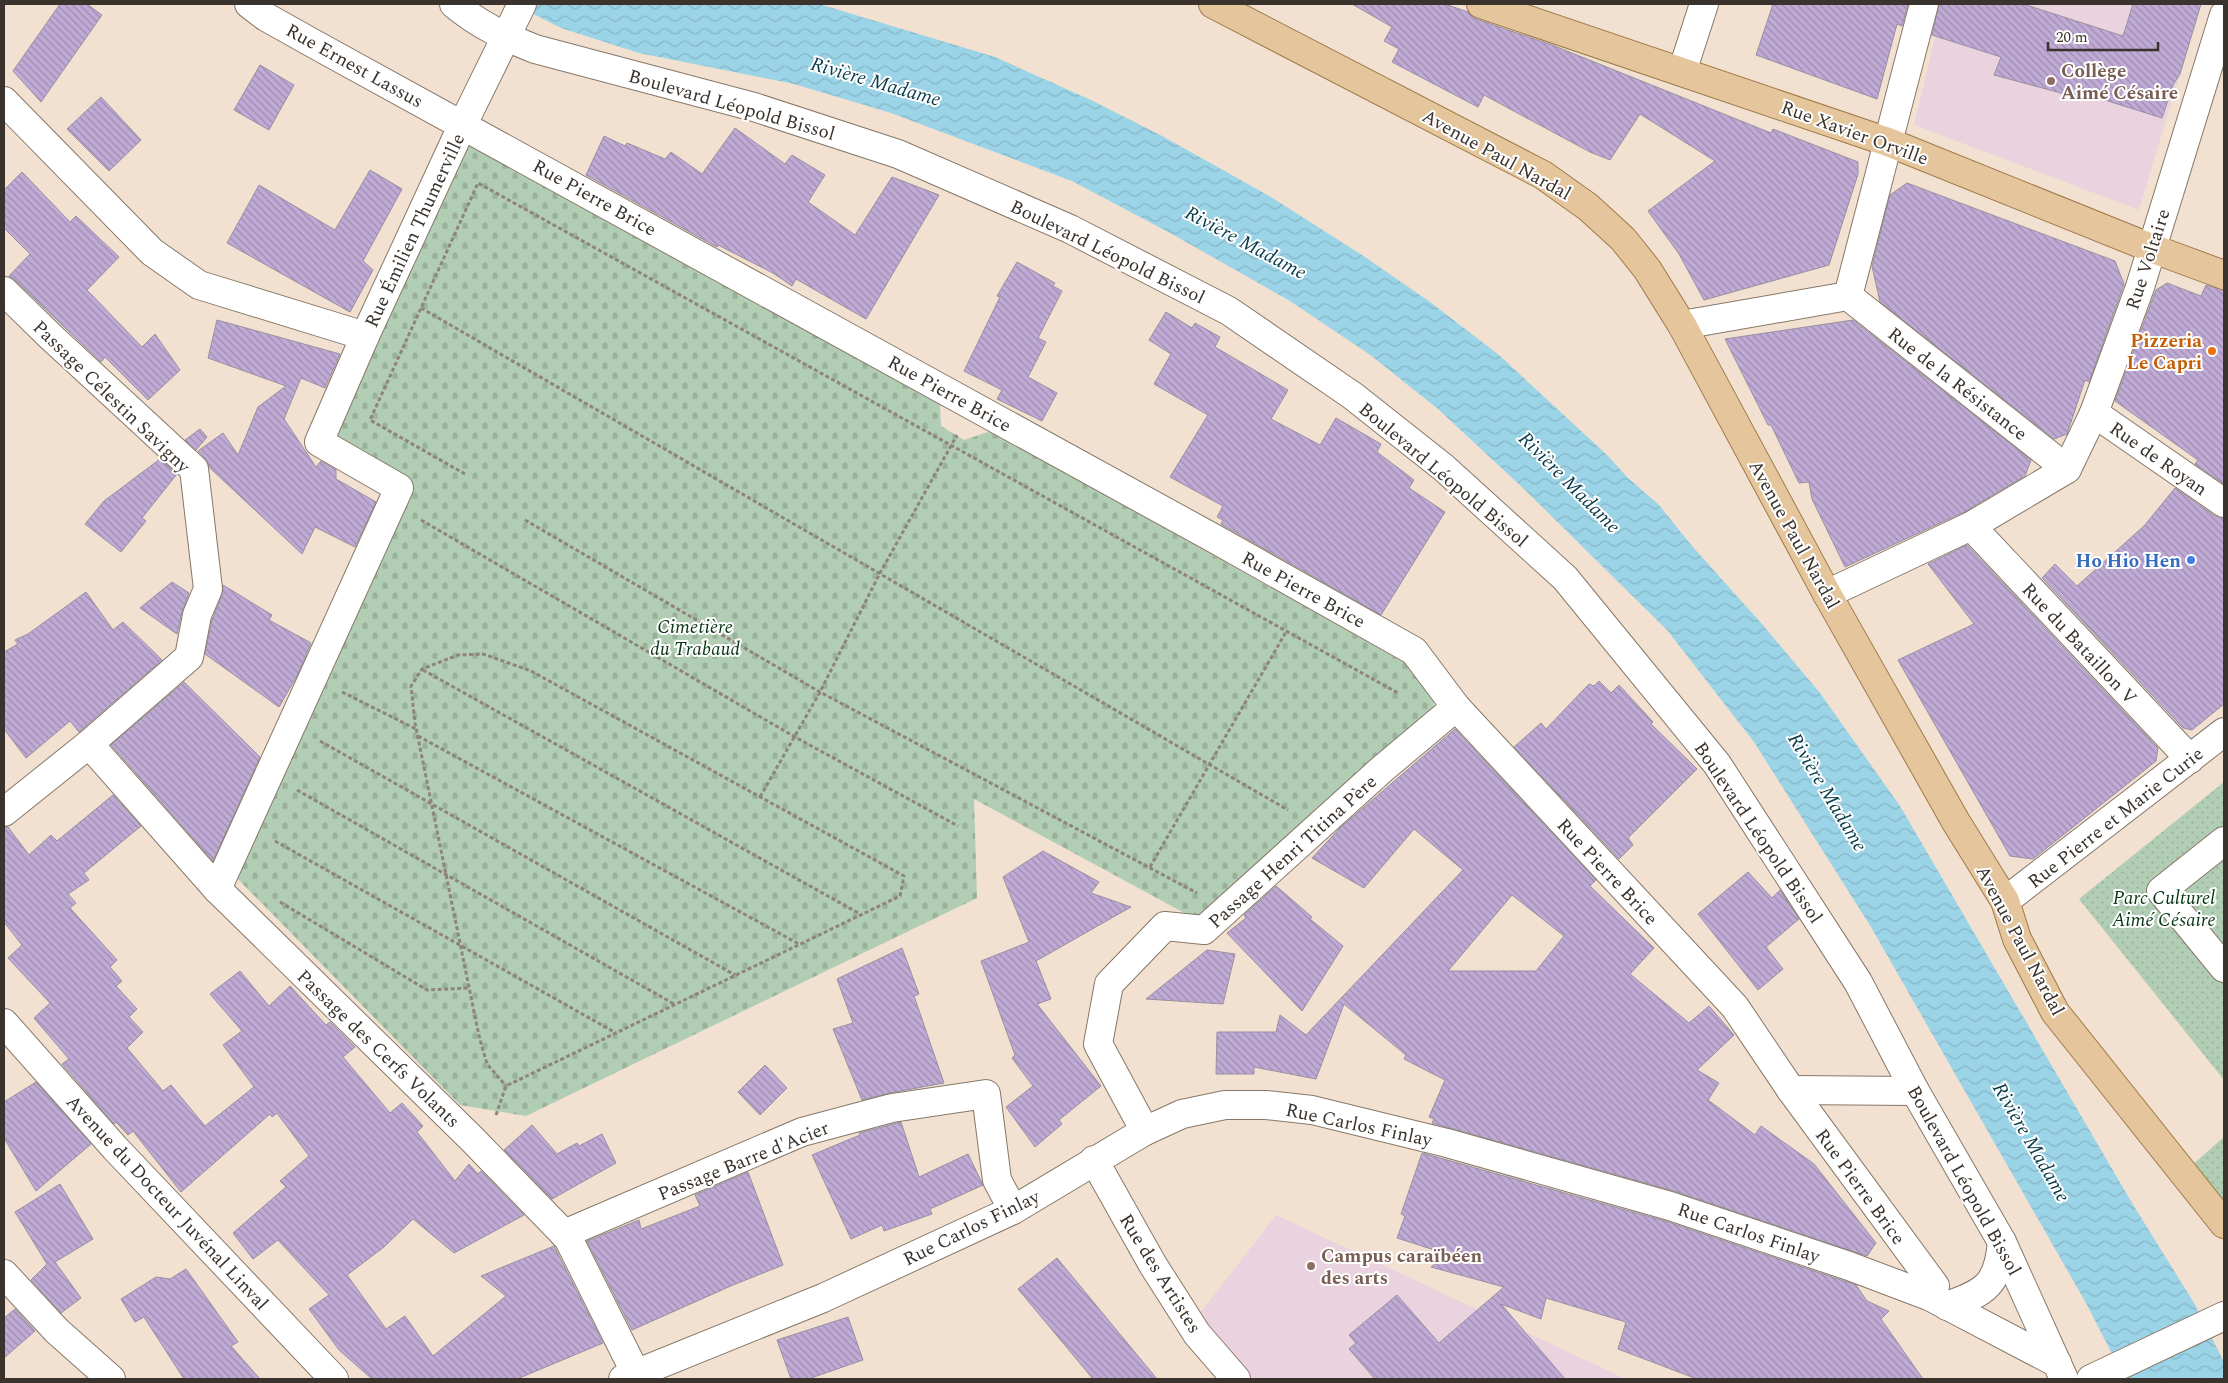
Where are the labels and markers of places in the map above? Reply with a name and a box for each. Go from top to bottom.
place label: Collège Aimé Césaire [2061,57,2178,108]
marker: Collège Aimé Césaire [2045,75,2057,87]
place label: Pizzeria Le Capri [2127,327,2202,378]
marker: Pizzeria Le Capri [2206,345,2218,357]
place label: Ho Hio Hen [2076,547,2181,576]
marker: Ho Hio Hen [2185,554,2197,566]
place label: Campus caraïbéen des arts [1321,1242,1483,1293]
marker: Campus caraïbéen des arts [1305,1260,1317,1272]

